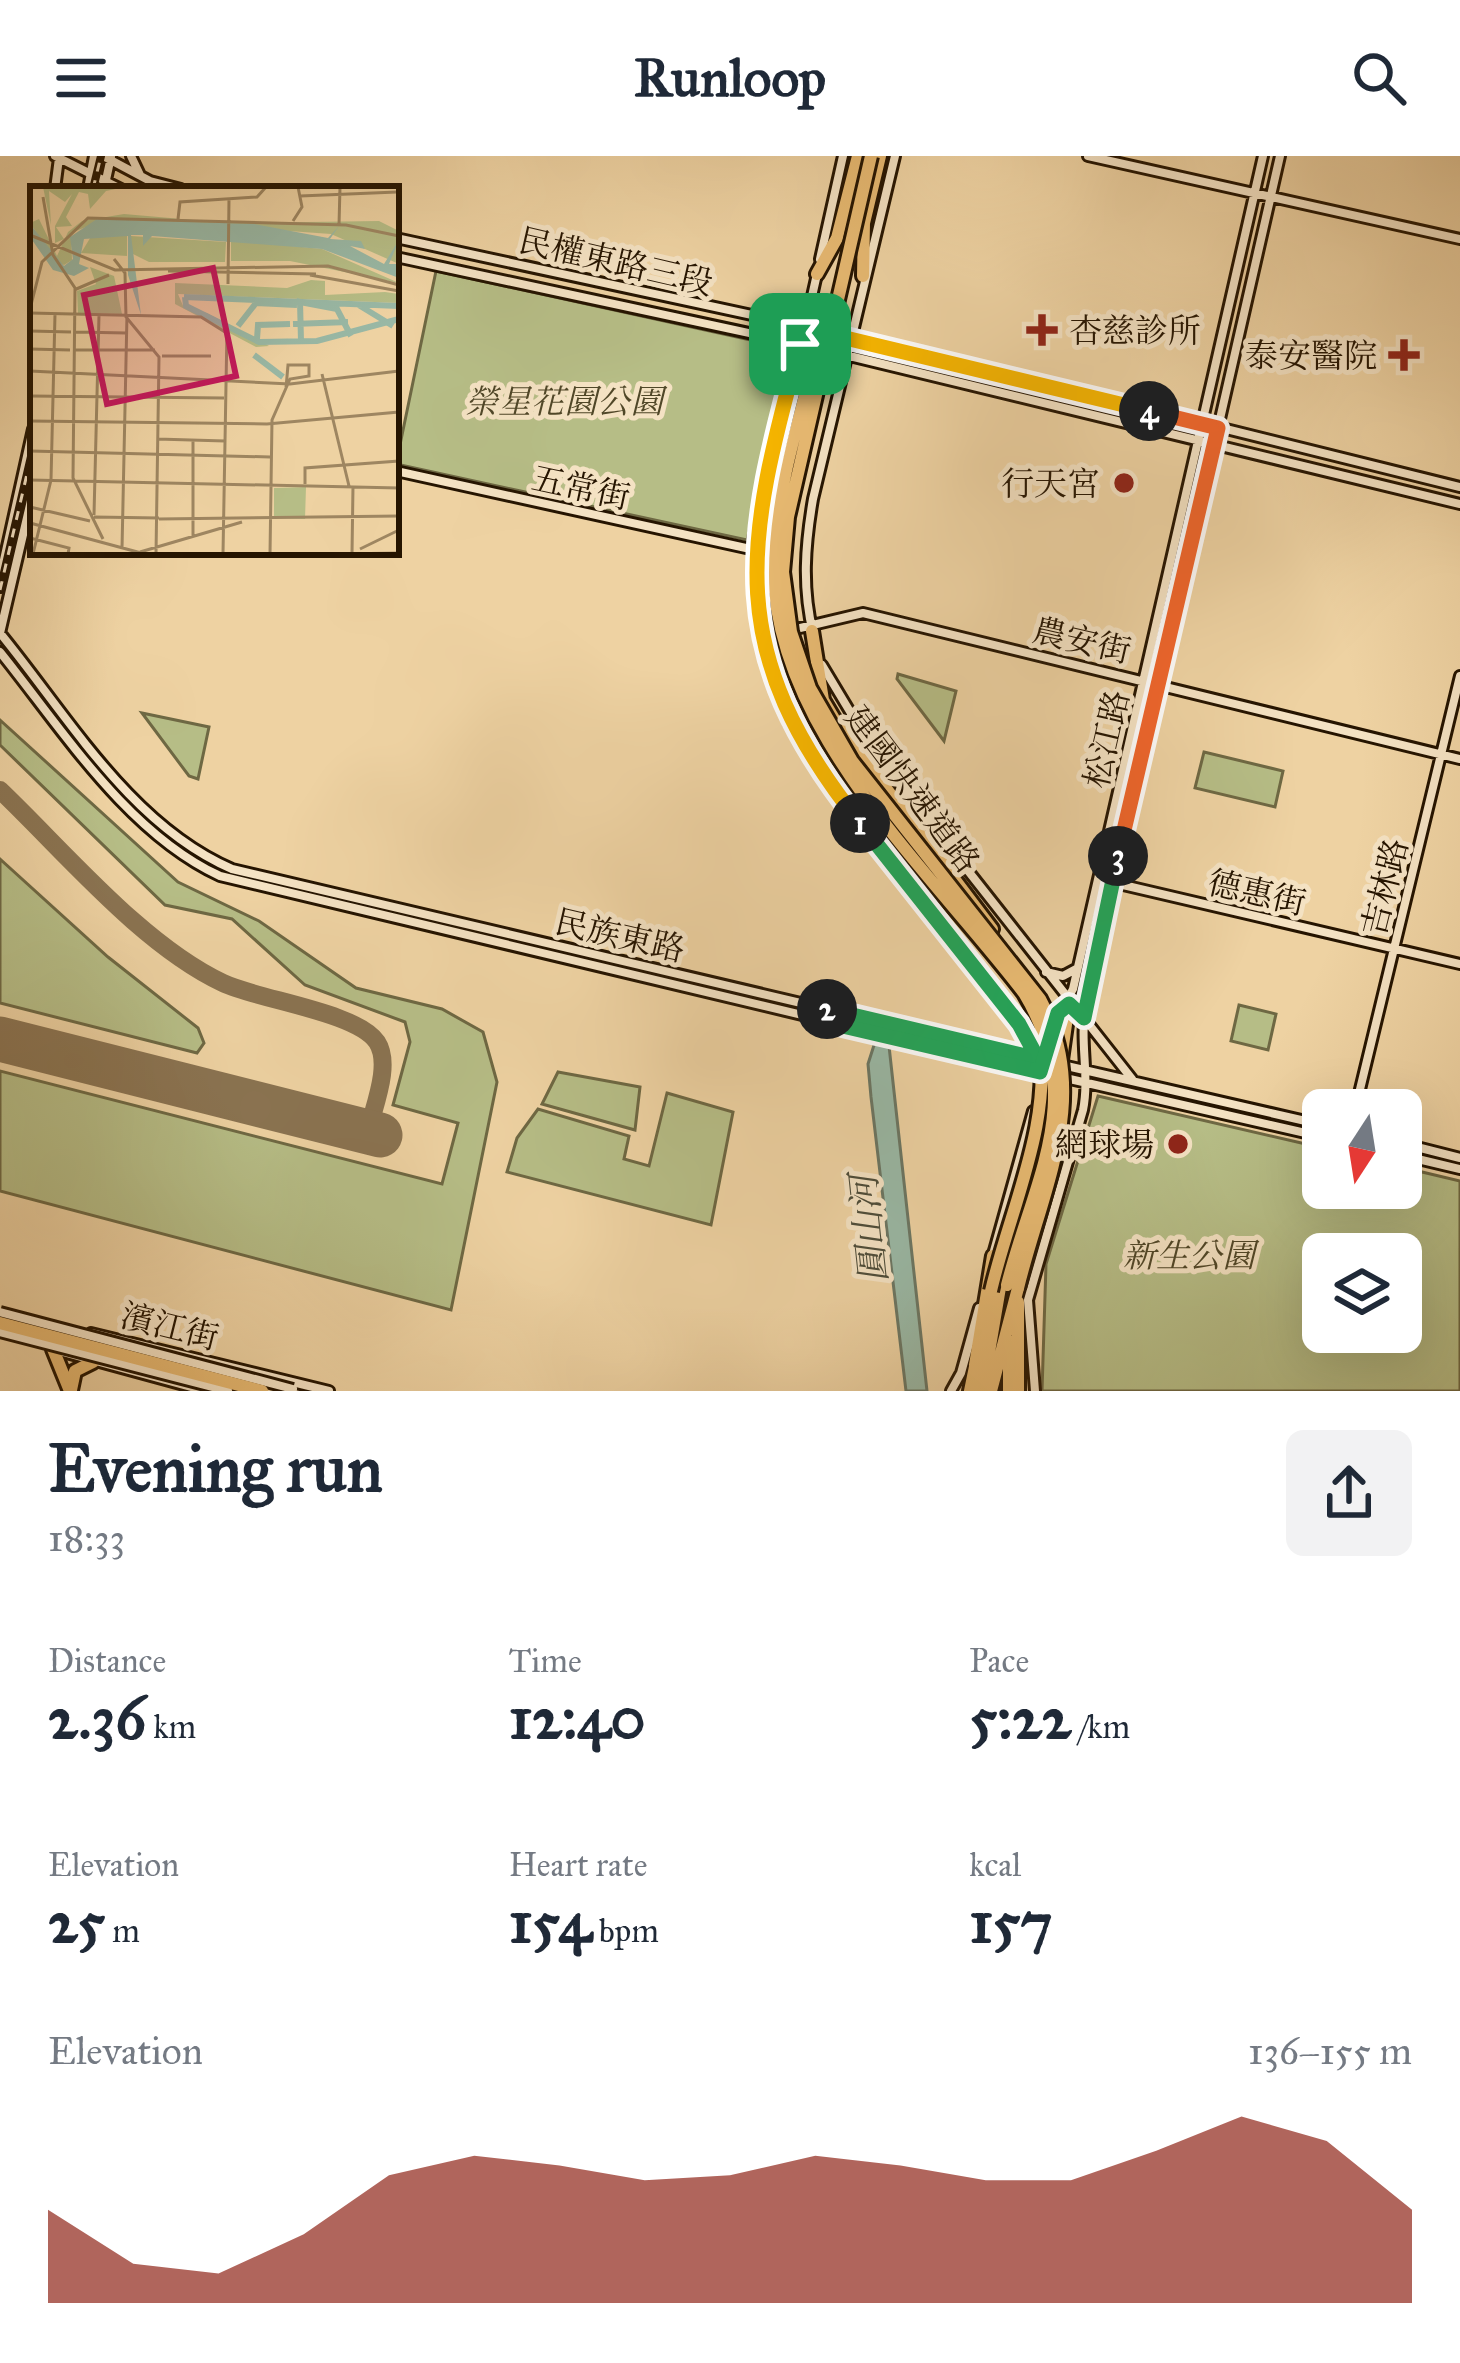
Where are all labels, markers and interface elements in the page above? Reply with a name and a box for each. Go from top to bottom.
icon: menu [48,45,114,111]
text: Runloop [634,45,826,111]
icon: search [1346,45,1412,111]
inset map [30,186,399,555]
street label: 民權東路三段 [515,220,717,304]
pin [749,293,851,395]
icon: arrive [767,311,833,377]
place label: 杏慈診所 [1069,311,1201,351]
marker: 杏慈診所 [1026,314,1058,346]
place label: 泰安醫院 [1245,336,1377,376]
marker: 泰安醫院 [1388,339,1420,371]
pin: 4 [1119,381,1179,441]
park label: 榮星花園公園 [465,382,668,422]
text: 4 [1140,391,1158,431]
street label: 五常街 [528,458,633,518]
place label: 行天宮 [1001,464,1100,504]
marker: 行天宮 [1111,470,1137,496]
street label: 農安街 [1029,610,1135,672]
street label: 松江路 [1076,686,1138,792]
street label: 建國快速道路 [837,699,988,881]
pin: 1 [830,793,890,853]
text: 1 [853,803,867,843]
pin: 3 [1088,826,1148,886]
street label: 吉林路 [1354,834,1416,940]
text: 3 [1111,836,1125,876]
street label: 德惠街 [1204,862,1310,924]
street label: 民族東路 [551,902,689,970]
pin: 2 [797,979,857,1039]
text: 2 [819,989,835,1029]
north arrow [1302,1089,1422,1209]
map controls [1302,1089,1422,1353]
place label: 網球場 [1055,1125,1154,1165]
marker: 網球場 [1165,1131,1191,1157]
water label: 圓山河 [841,1167,897,1285]
button: layers [1302,1233,1422,1353]
park label: 新生公園 [1123,1236,1260,1276]
street label: 濱江街 [117,1296,223,1358]
text: Evening run [48,1428,383,1509]
button: share [1286,1430,1412,1556]
text: 18:33 [48,1514,125,1562]
text: Distance [48,1641,166,1681]
text: Time [509,1641,582,1681]
text: Pace [969,1641,1029,1681]
text: 2.36 [48,1681,146,1754]
text: 12:40 [509,1681,645,1754]
text: 5:22 [969,1681,1071,1754]
text: km [146,1707,196,1747]
text: /km [1071,1707,1130,1747]
text: Elevation [48,1845,179,1885]
text: Heart rate [509,1845,647,1885]
text: kcal [969,1845,1021,1885]
text: 25 [48,1885,105,1958]
text: 154 [509,1885,592,1958]
text: 157 [969,1885,1053,1958]
text: m [105,1911,140,1951]
text: bpm [592,1911,659,1951]
text: Elevation [48,2027,203,2075]
text: 136–155 m [1248,2027,1412,2075]

